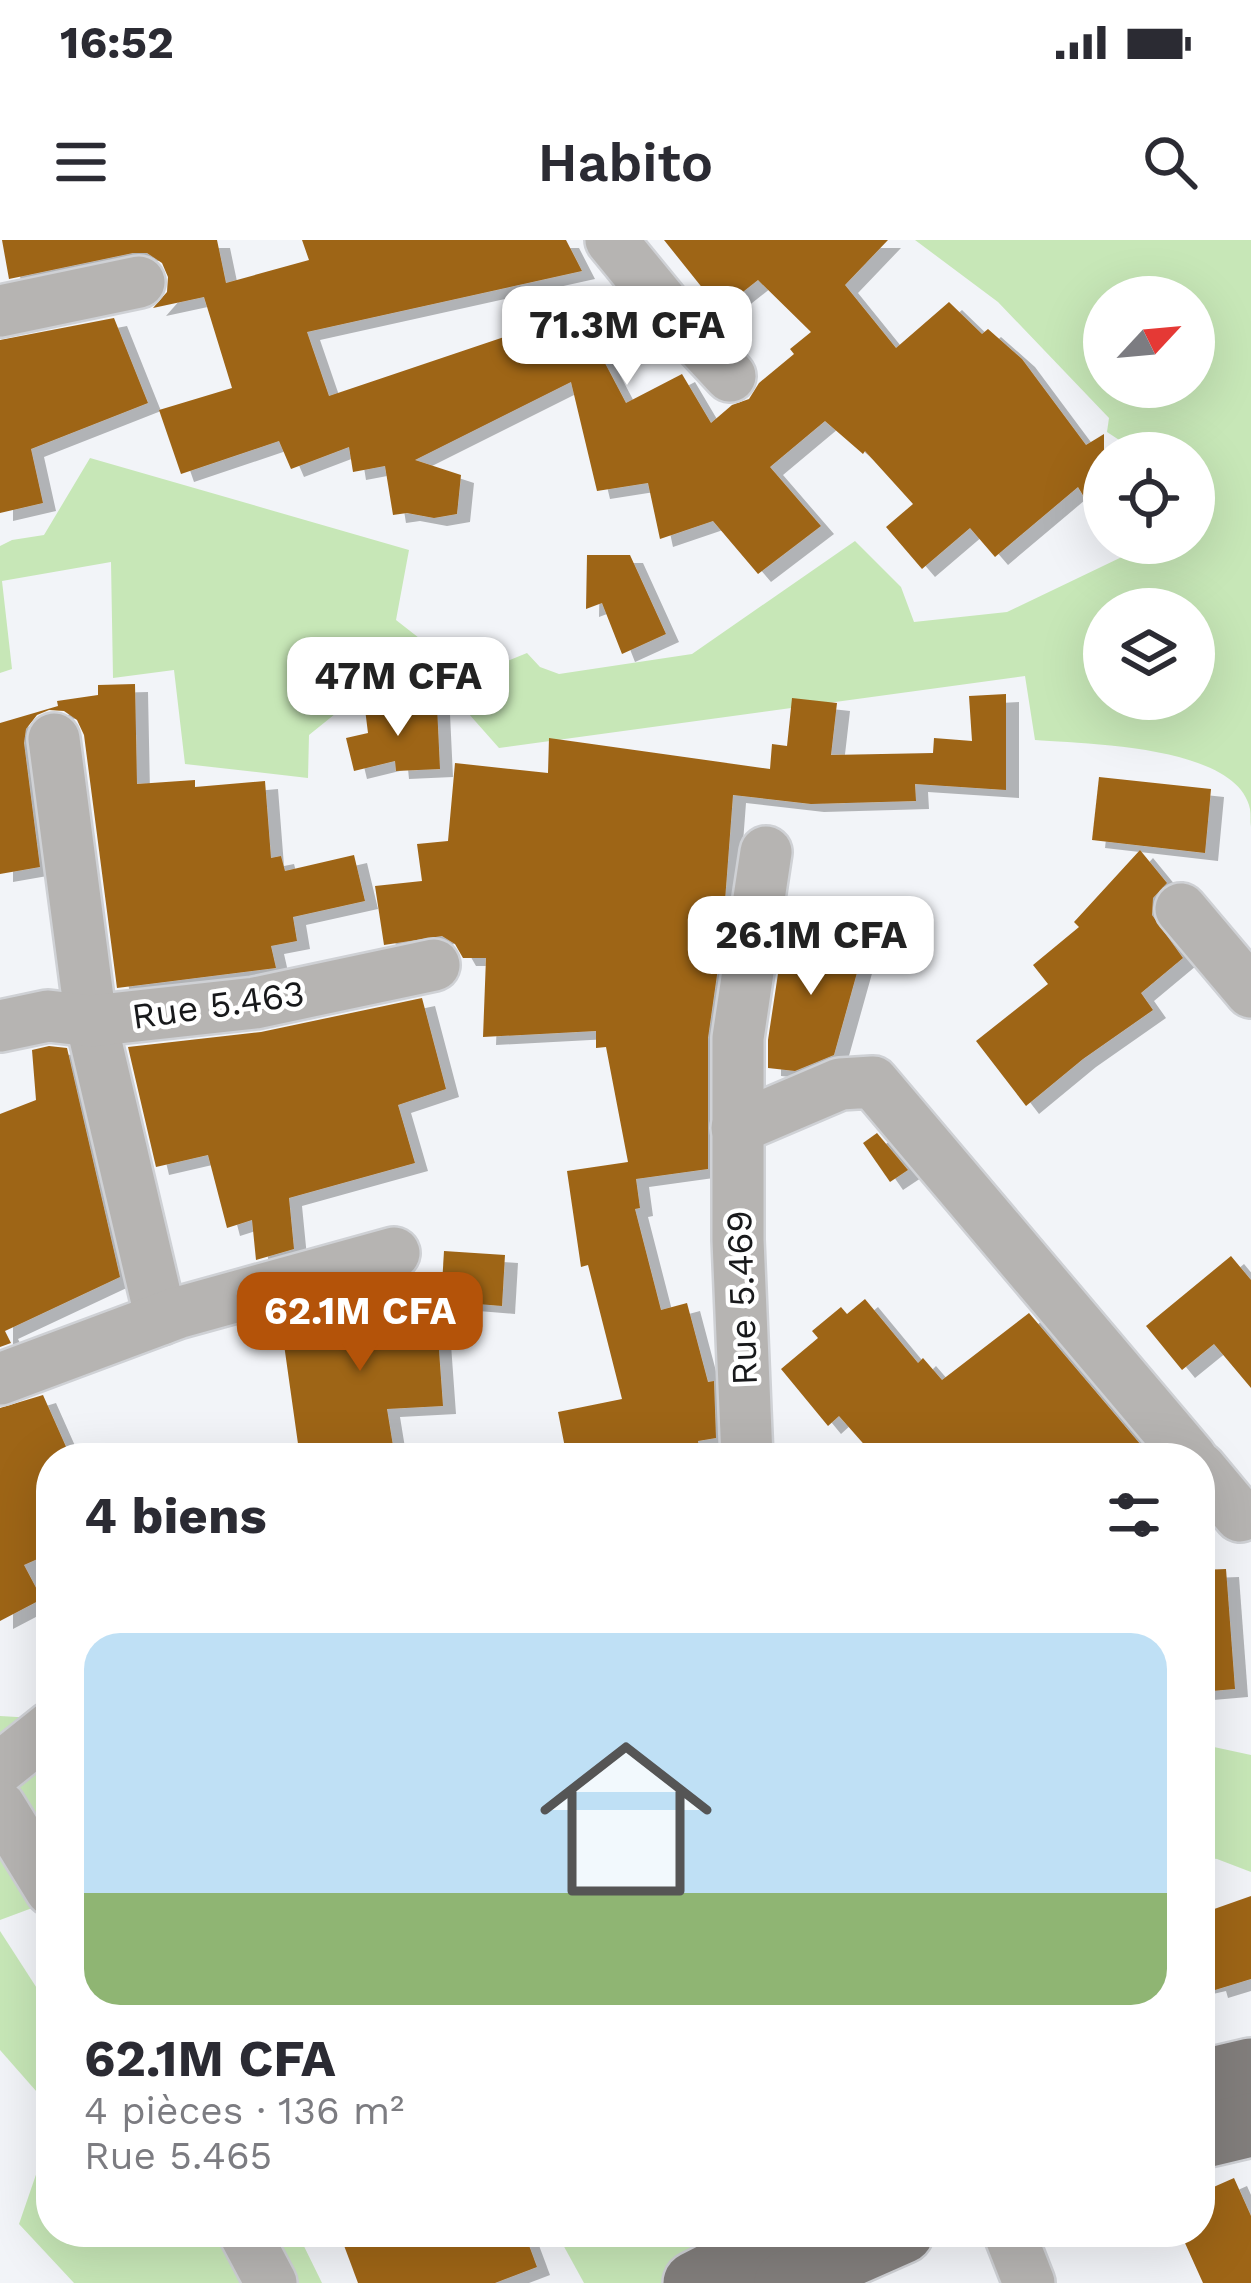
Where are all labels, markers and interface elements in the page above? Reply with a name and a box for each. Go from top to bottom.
text: 16:52 [60,16,174,69]
icon: menu [48,129,114,195]
icon: search [1137,129,1203,195]
text: Habito [538,131,713,194]
north arrow [1083,276,1215,408]
map controls [1083,276,1215,720]
pin: 71.3M CFA [490,286,764,388]
text: 71.3M CFA [529,302,725,347]
button: locate [1083,432,1215,564]
button: layers [1083,588,1215,720]
pin: 47M CFA [287,637,509,739]
text: 47M CFA [314,653,482,698]
pin: 26.1M CFA [674,896,948,998]
text: 26.1M CFA [715,912,907,957]
street label: Rue 5.463 [129,972,307,1038]
street label: Rue 5.469 [718,1210,766,1386]
pin: 62.1M CFA [223,1272,497,1374]
text: 62.1M CFA [264,1288,456,1333]
icon: filters [1101,1482,1167,1548]
text: 4 biens [84,1486,267,1545]
icon: home [518,1711,734,1927]
text: 62.1M CFA [84,2029,336,2088]
text: 4 pièces · 136 m² [84,2088,404,2133]
text: Rue 5.465 [84,2133,272,2178]

